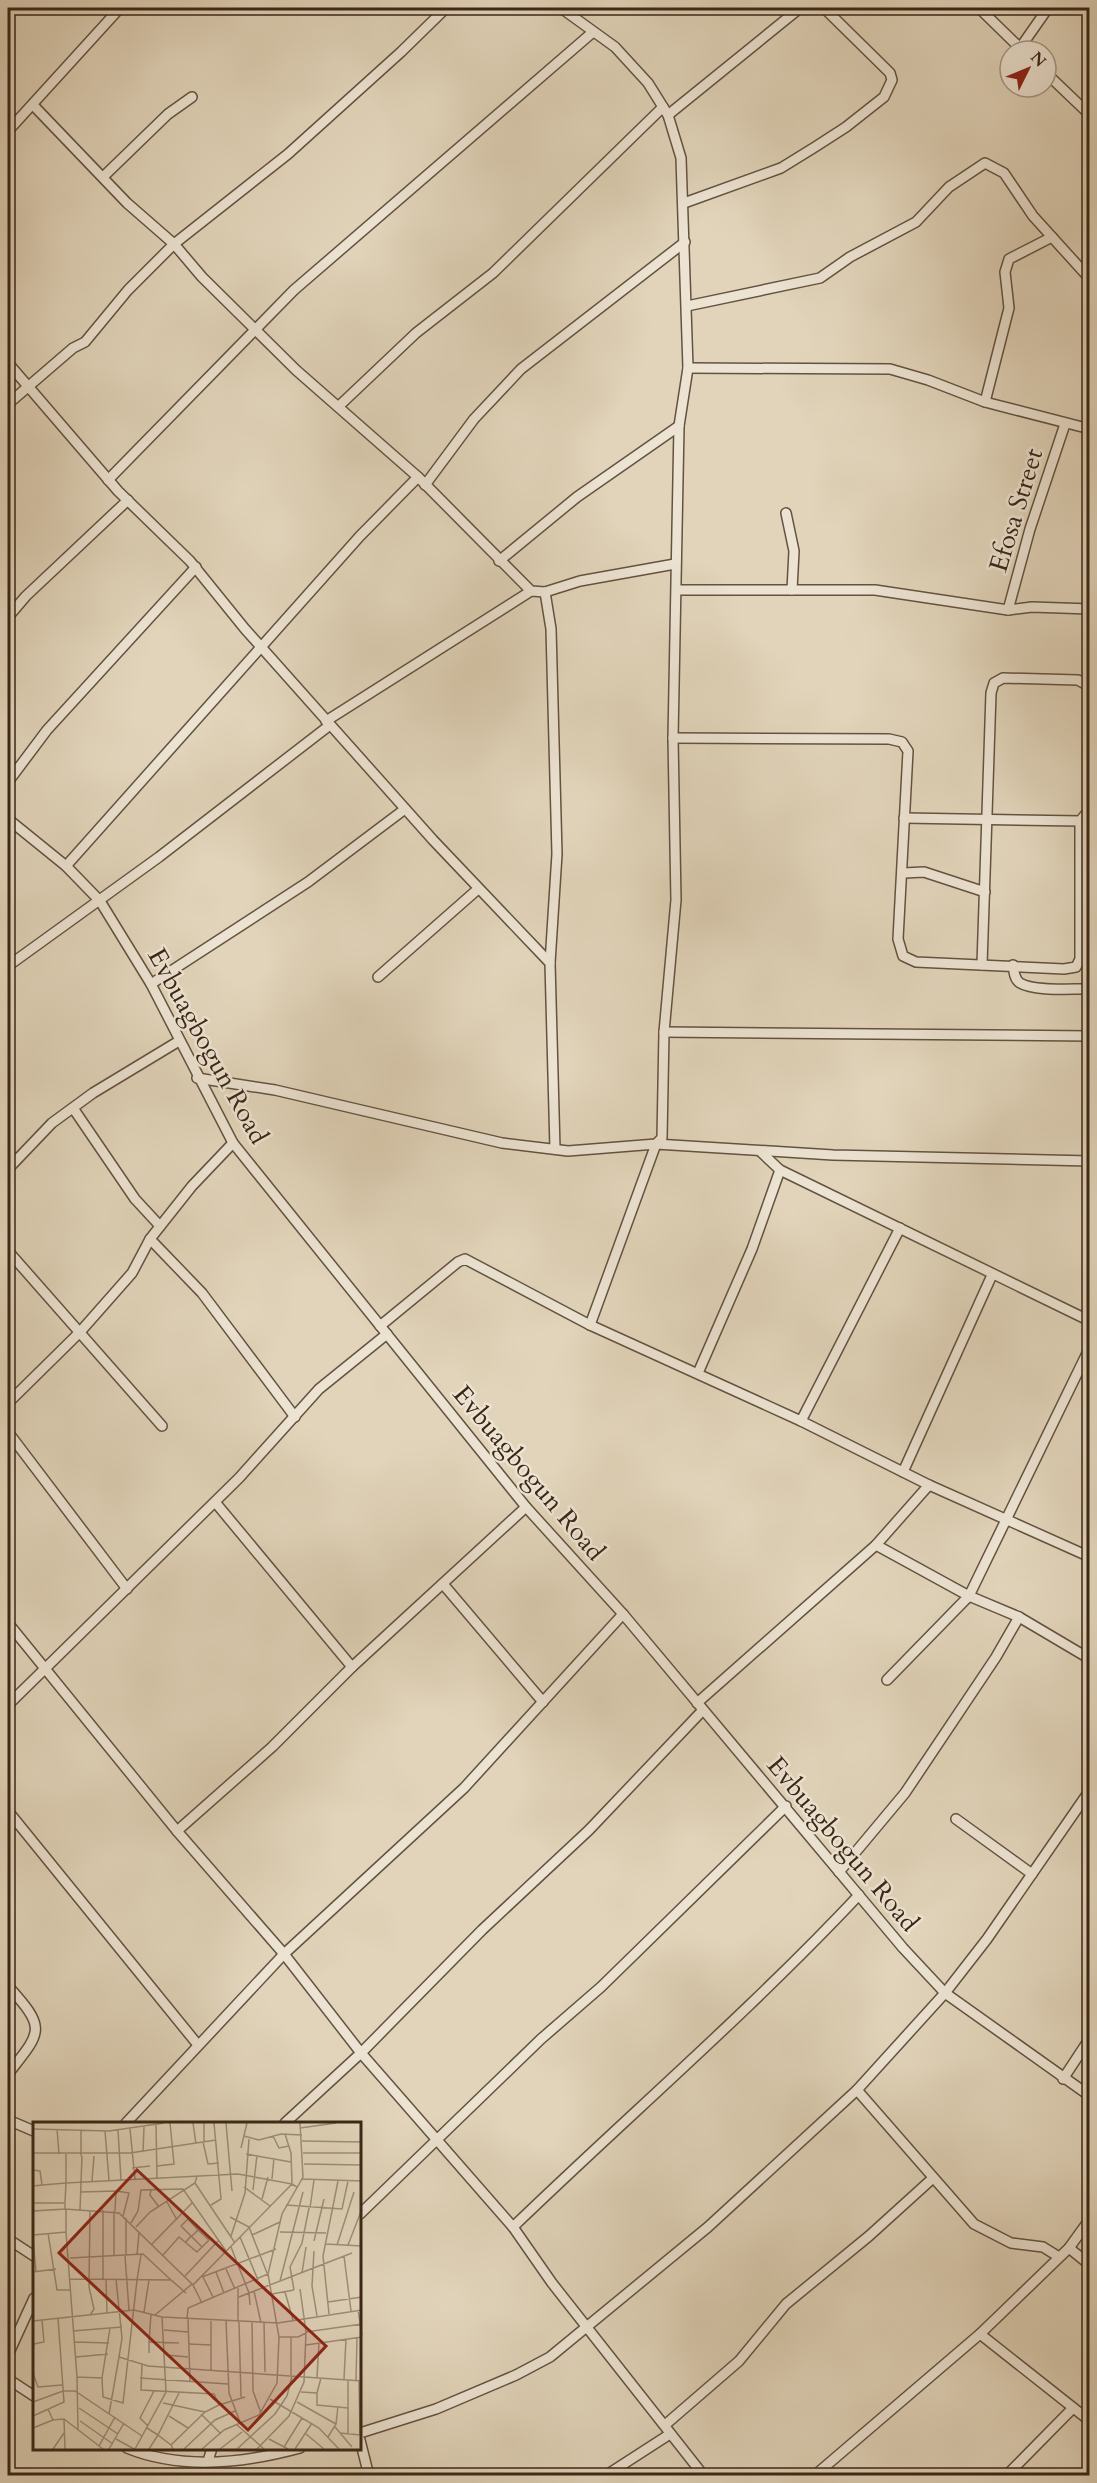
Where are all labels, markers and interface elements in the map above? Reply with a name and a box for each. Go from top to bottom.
north arrow [998,39,1058,99]
text: N [1025,47,1051,72]
street label: Efosa Street [981,444,1051,576]
street label: Evbuagbogun Road [140,942,276,1150]
street label: Evbuagbogun Road [445,1378,613,1568]
street label: Evbuagbogun Road [759,1749,927,1939]
inset map [33,2122,362,2450]

